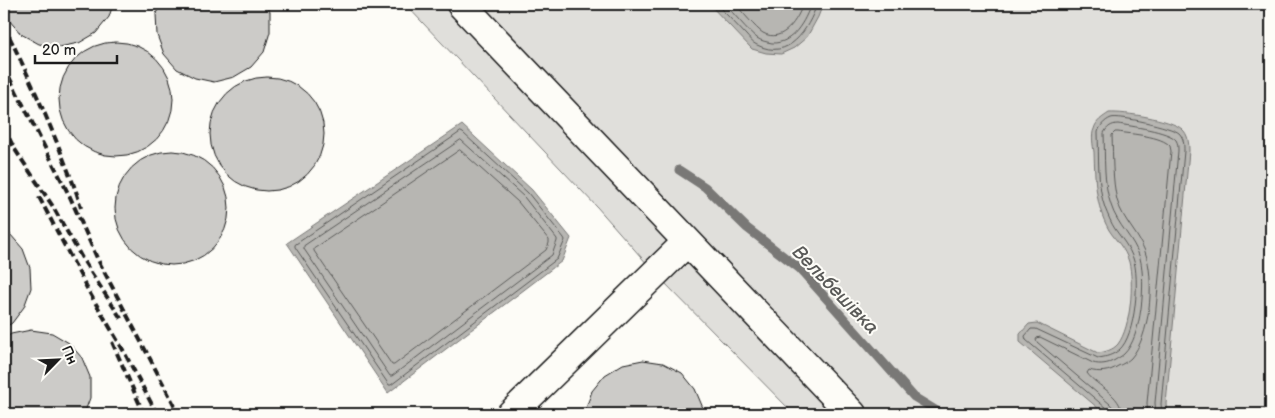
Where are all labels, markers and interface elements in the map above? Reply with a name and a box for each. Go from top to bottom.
scale bar [35,32,118,64]
text: 20 m [42,41,76,60]
water label: Вельбешівка [787,241,883,339]
north arrow [32,336,82,386]
text: Пн [58,343,81,367]

